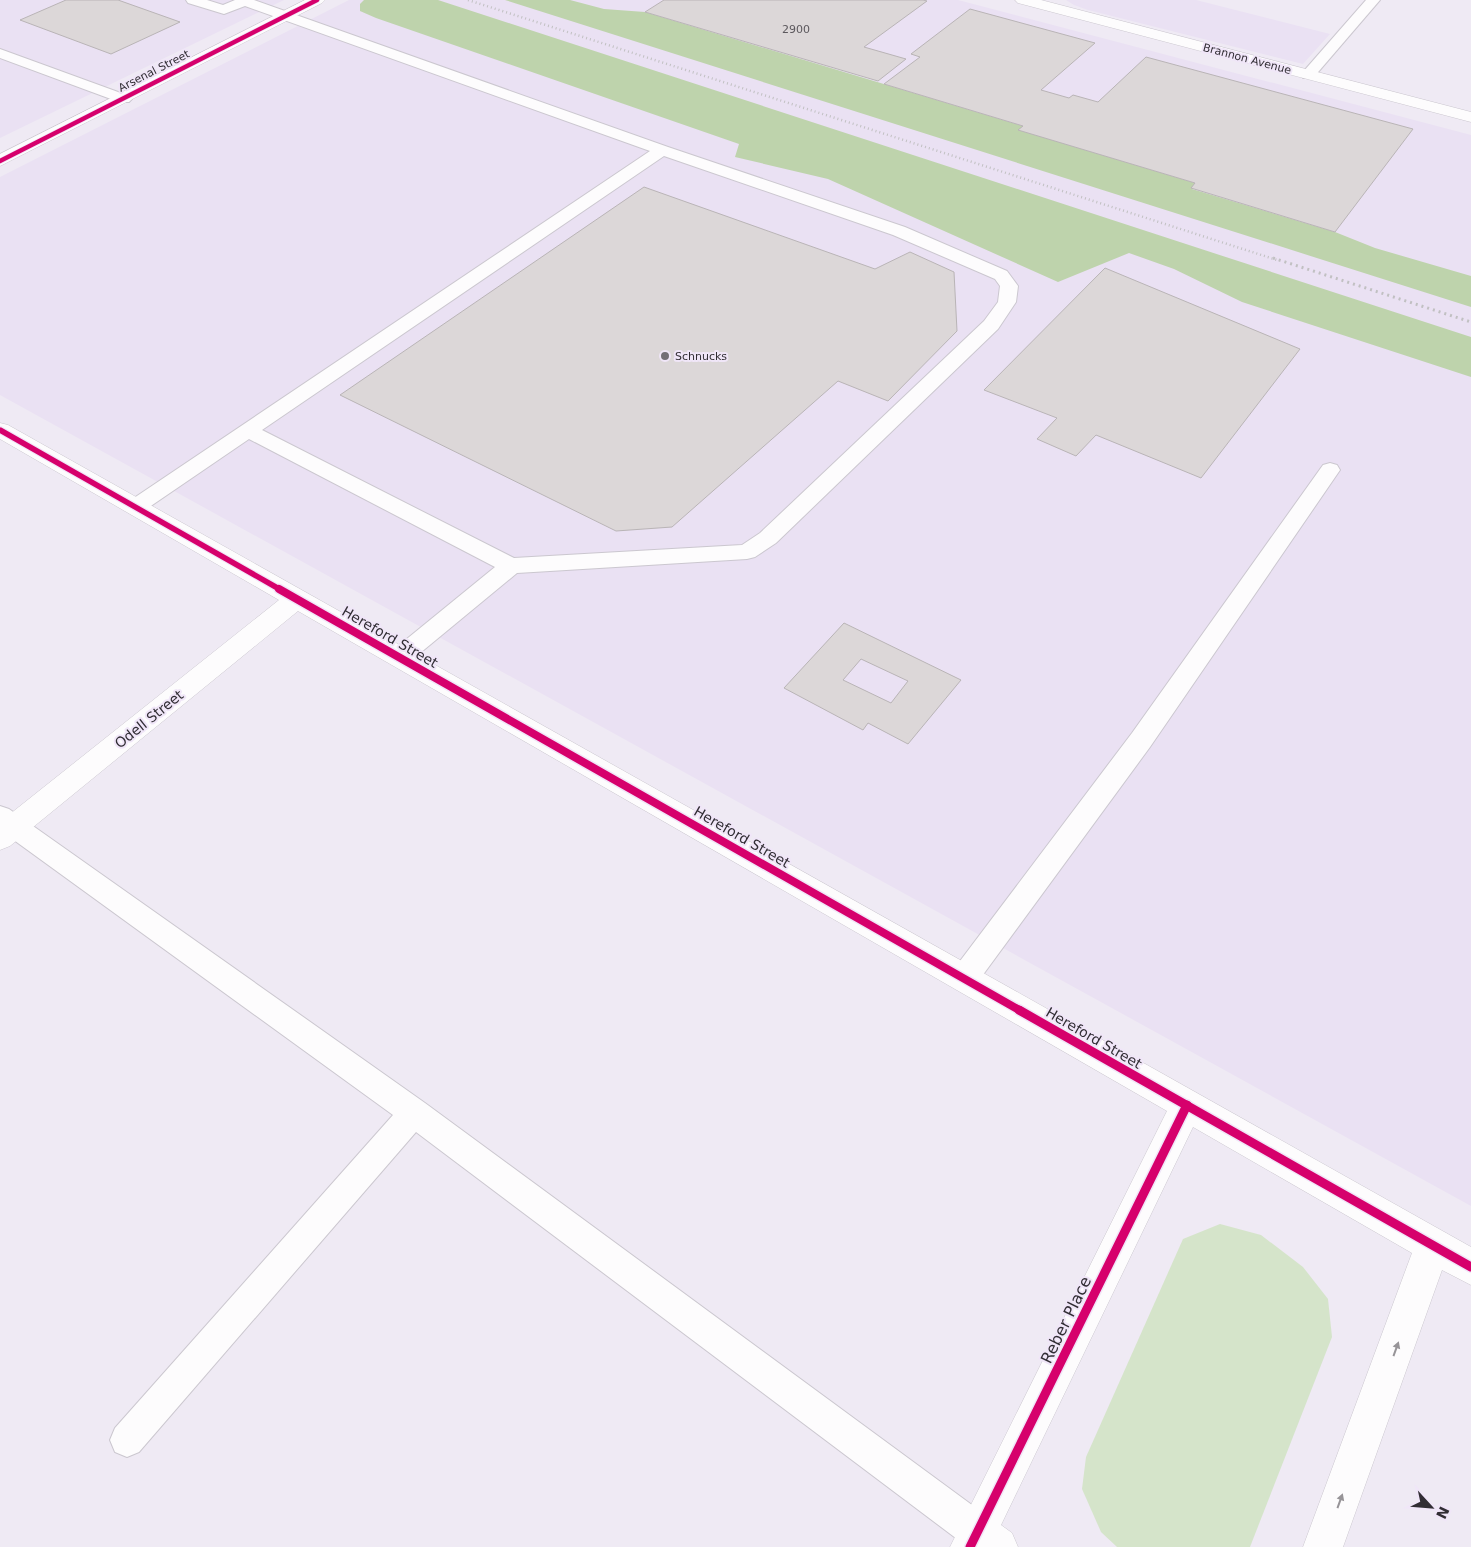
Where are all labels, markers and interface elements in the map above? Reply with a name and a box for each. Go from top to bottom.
house number: 2900 [782,23,810,36]
street label: Brannon Avenue [1201,41,1293,77]
street label: Arsenal Street [116,47,192,95]
marker: Schnucks [659,350,671,362]
place label: Schnucks [675,350,727,363]
street label: Hereford Street [339,603,441,671]
street label: Odell Street [112,686,187,751]
street label: Hereford Street [691,803,793,871]
street label: Hereford Street [1043,1004,1145,1072]
street label: Reber Place [1037,1273,1095,1367]
one-way arrow [1393,1341,1400,1356]
north arrow [1406,1482,1456,1532]
one-way arrow [1336,1493,1344,1508]
text: N [1433,1504,1452,1521]

